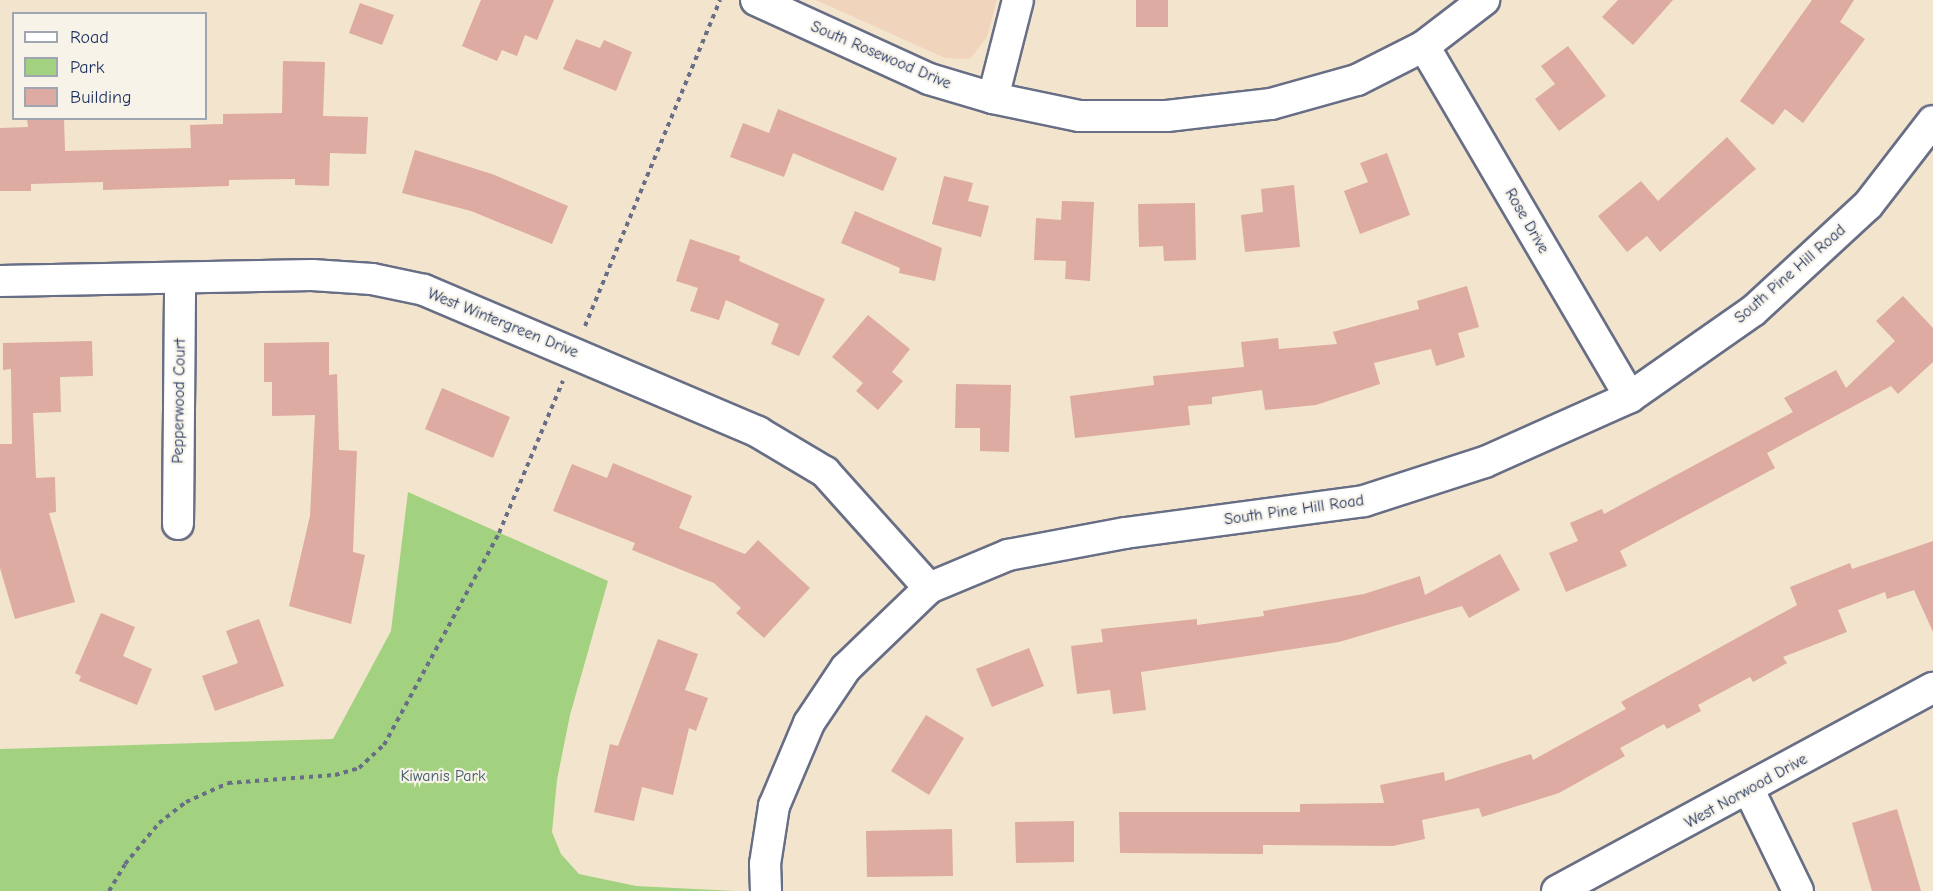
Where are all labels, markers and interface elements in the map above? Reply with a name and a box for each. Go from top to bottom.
legend [12,12,207,120]
street label: South Rosewood Drive [808,17,954,93]
text: Road [70,27,109,48]
text: Park [70,57,104,78]
text: Building [70,87,132,108]
street label: Rose Drive [1501,185,1553,257]
street label: South Pine Hill Road [1731,221,1849,327]
street label: West Wintergreen Drive [425,284,581,362]
street label: Pepperwood Court [168,338,190,464]
street label: South Pine Hill Road [1223,491,1365,529]
street label: West Norwood Drive [1681,749,1811,833]
park label: Kiwanis Park [400,766,486,786]

